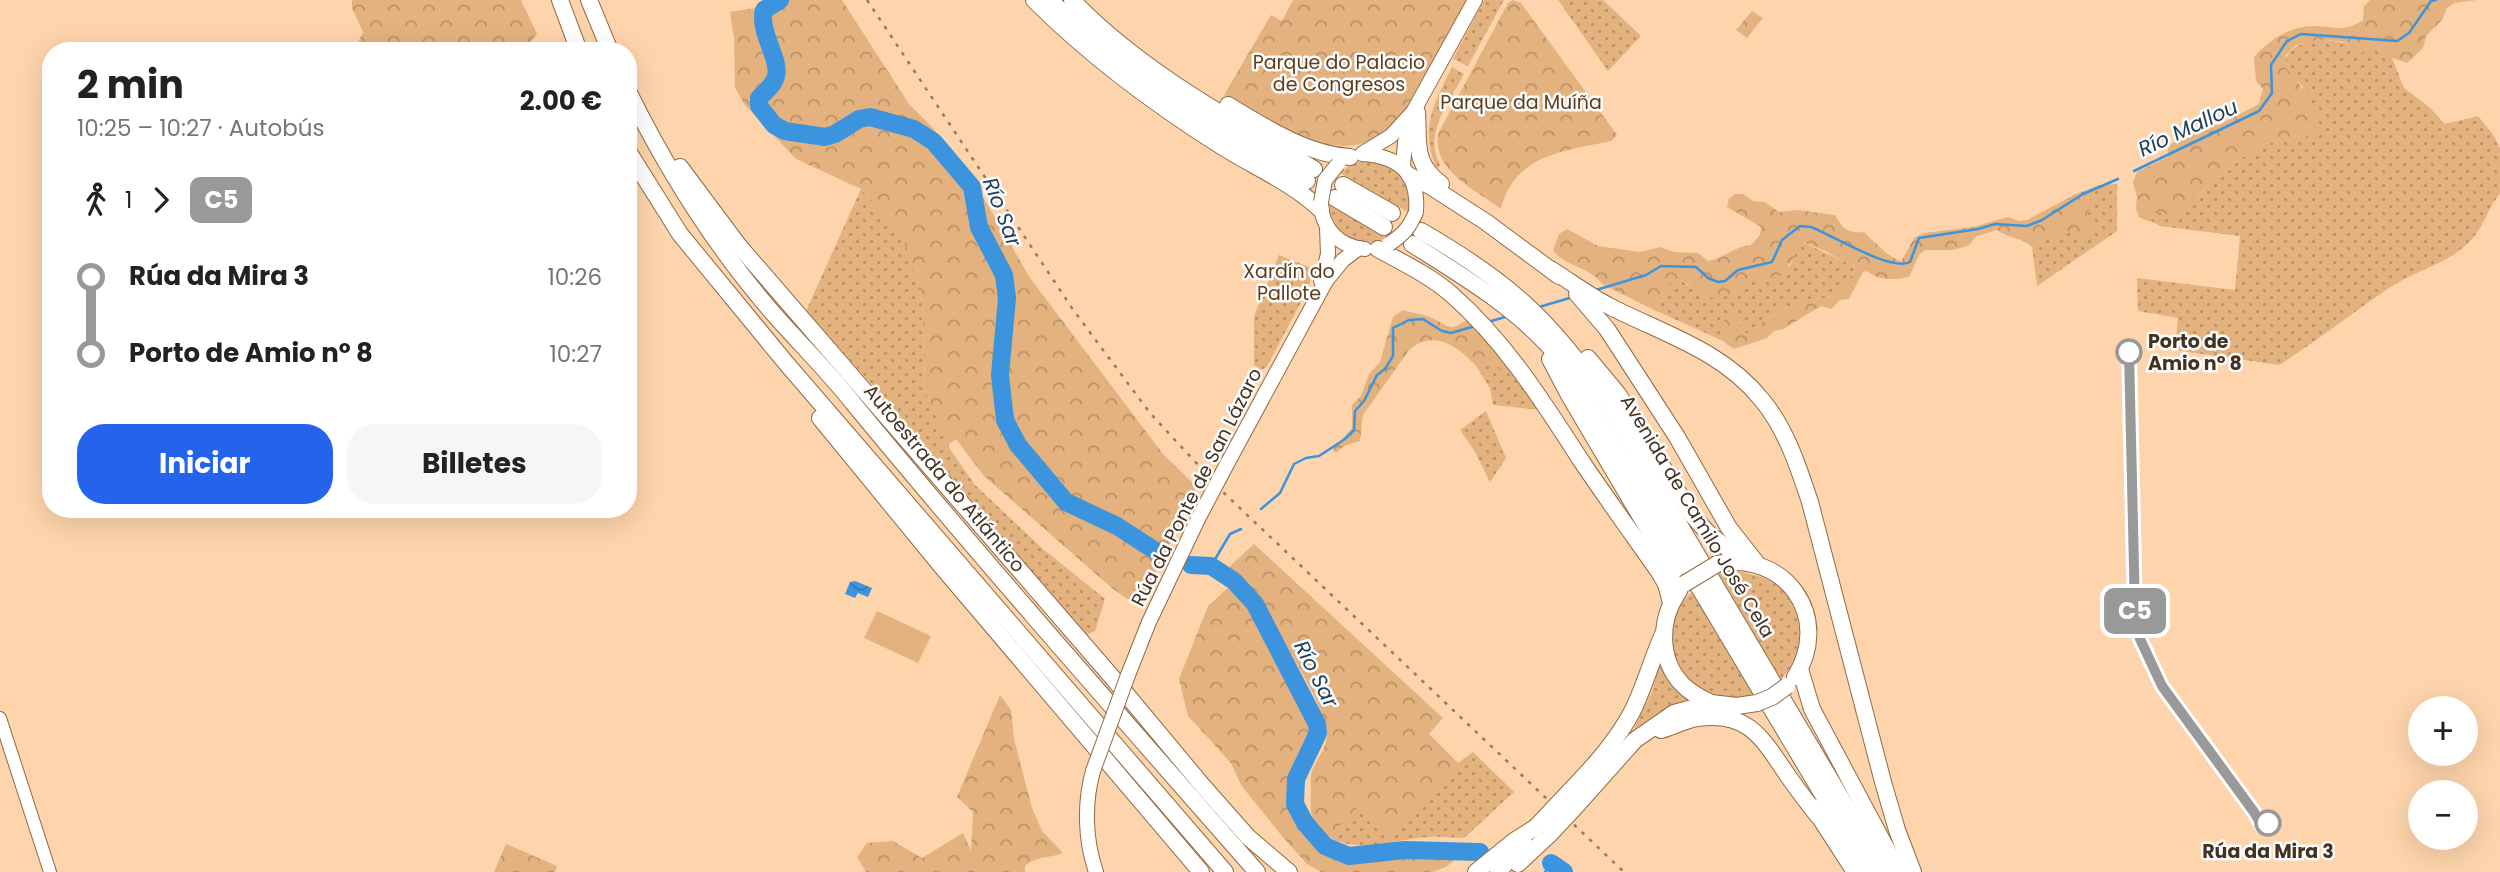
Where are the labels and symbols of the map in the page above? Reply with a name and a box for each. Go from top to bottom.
park label: Parque do Palacio de Congresos [1253,49,1425,98]
park label: Parque da Muíña [1440,89,1602,116]
water label: Río Mallou [2133,92,2242,163]
water label: Río Sar [976,173,1029,252]
park label: Xardín do Pallote [1243,258,1335,307]
place label: Porto de Amio nº 8 [2148,328,2242,377]
marker: Porto de Amio nº 8 [2116,339,2142,365]
street label: Rúa da Ponte de San Lázaro [1124,363,1268,611]
street label: Autoestrada do Atlántico [858,378,1031,578]
street label: Avenida de Camilo José Cela [1614,390,1781,643]
line badge: C5 [2104,588,2166,634]
water label: Río Sar [1287,635,1346,713]
marker: Rúa da Mira 3 [2255,810,2281,836]
place label: Rúa da Mira 3 [2202,838,2334,865]

